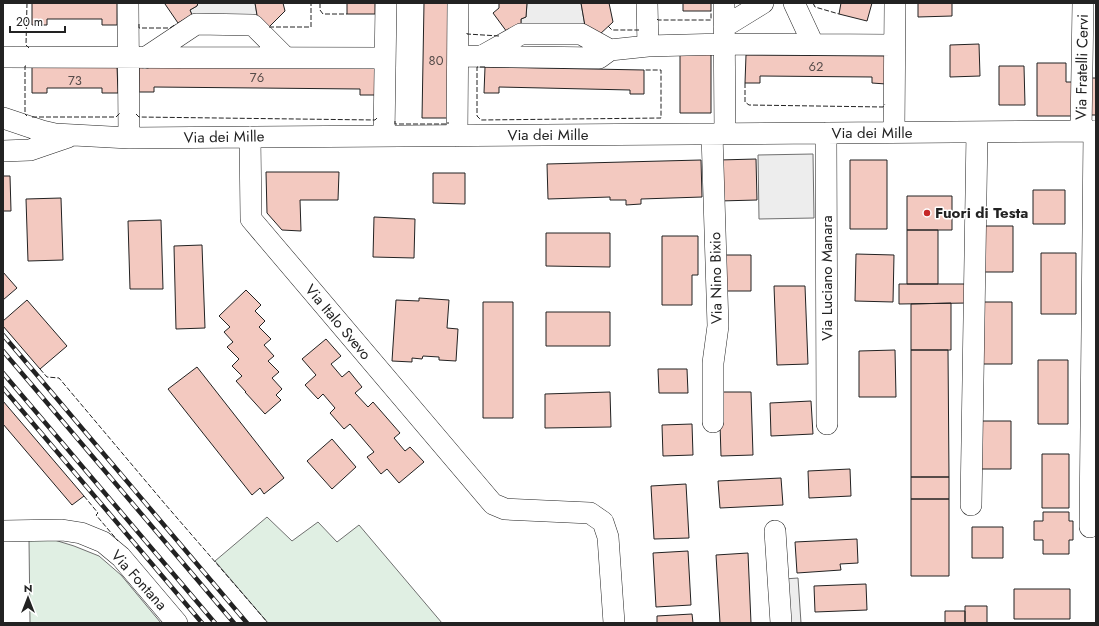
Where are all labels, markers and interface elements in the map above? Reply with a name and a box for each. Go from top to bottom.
scale bar [10,8,65,34]
text: 20 m [16,13,43,31]
street label: Via Fratelli Cervi [1070,14,1094,120]
house number: 80 [429,51,444,70]
house number: 62 [809,57,823,76]
house number: 76 [250,68,264,87]
house number: 73 [68,71,82,90]
street label: Via dei Mille [832,122,913,144]
street label: Via dei Mille [508,124,589,146]
street label: Via dei Mille [183,125,265,149]
place label: Fuori di Testa [935,202,1028,224]
marker: Fuori di Testa [922,208,932,218]
street label: Via Luciano Manara [816,215,838,341]
street label: Via Nino Bixio [704,232,728,324]
street label: Via Italo Svevo [300,279,376,365]
street label: Via Fontana [106,545,172,615]
north arrow [8,578,48,618]
text: N [24,580,32,596]

